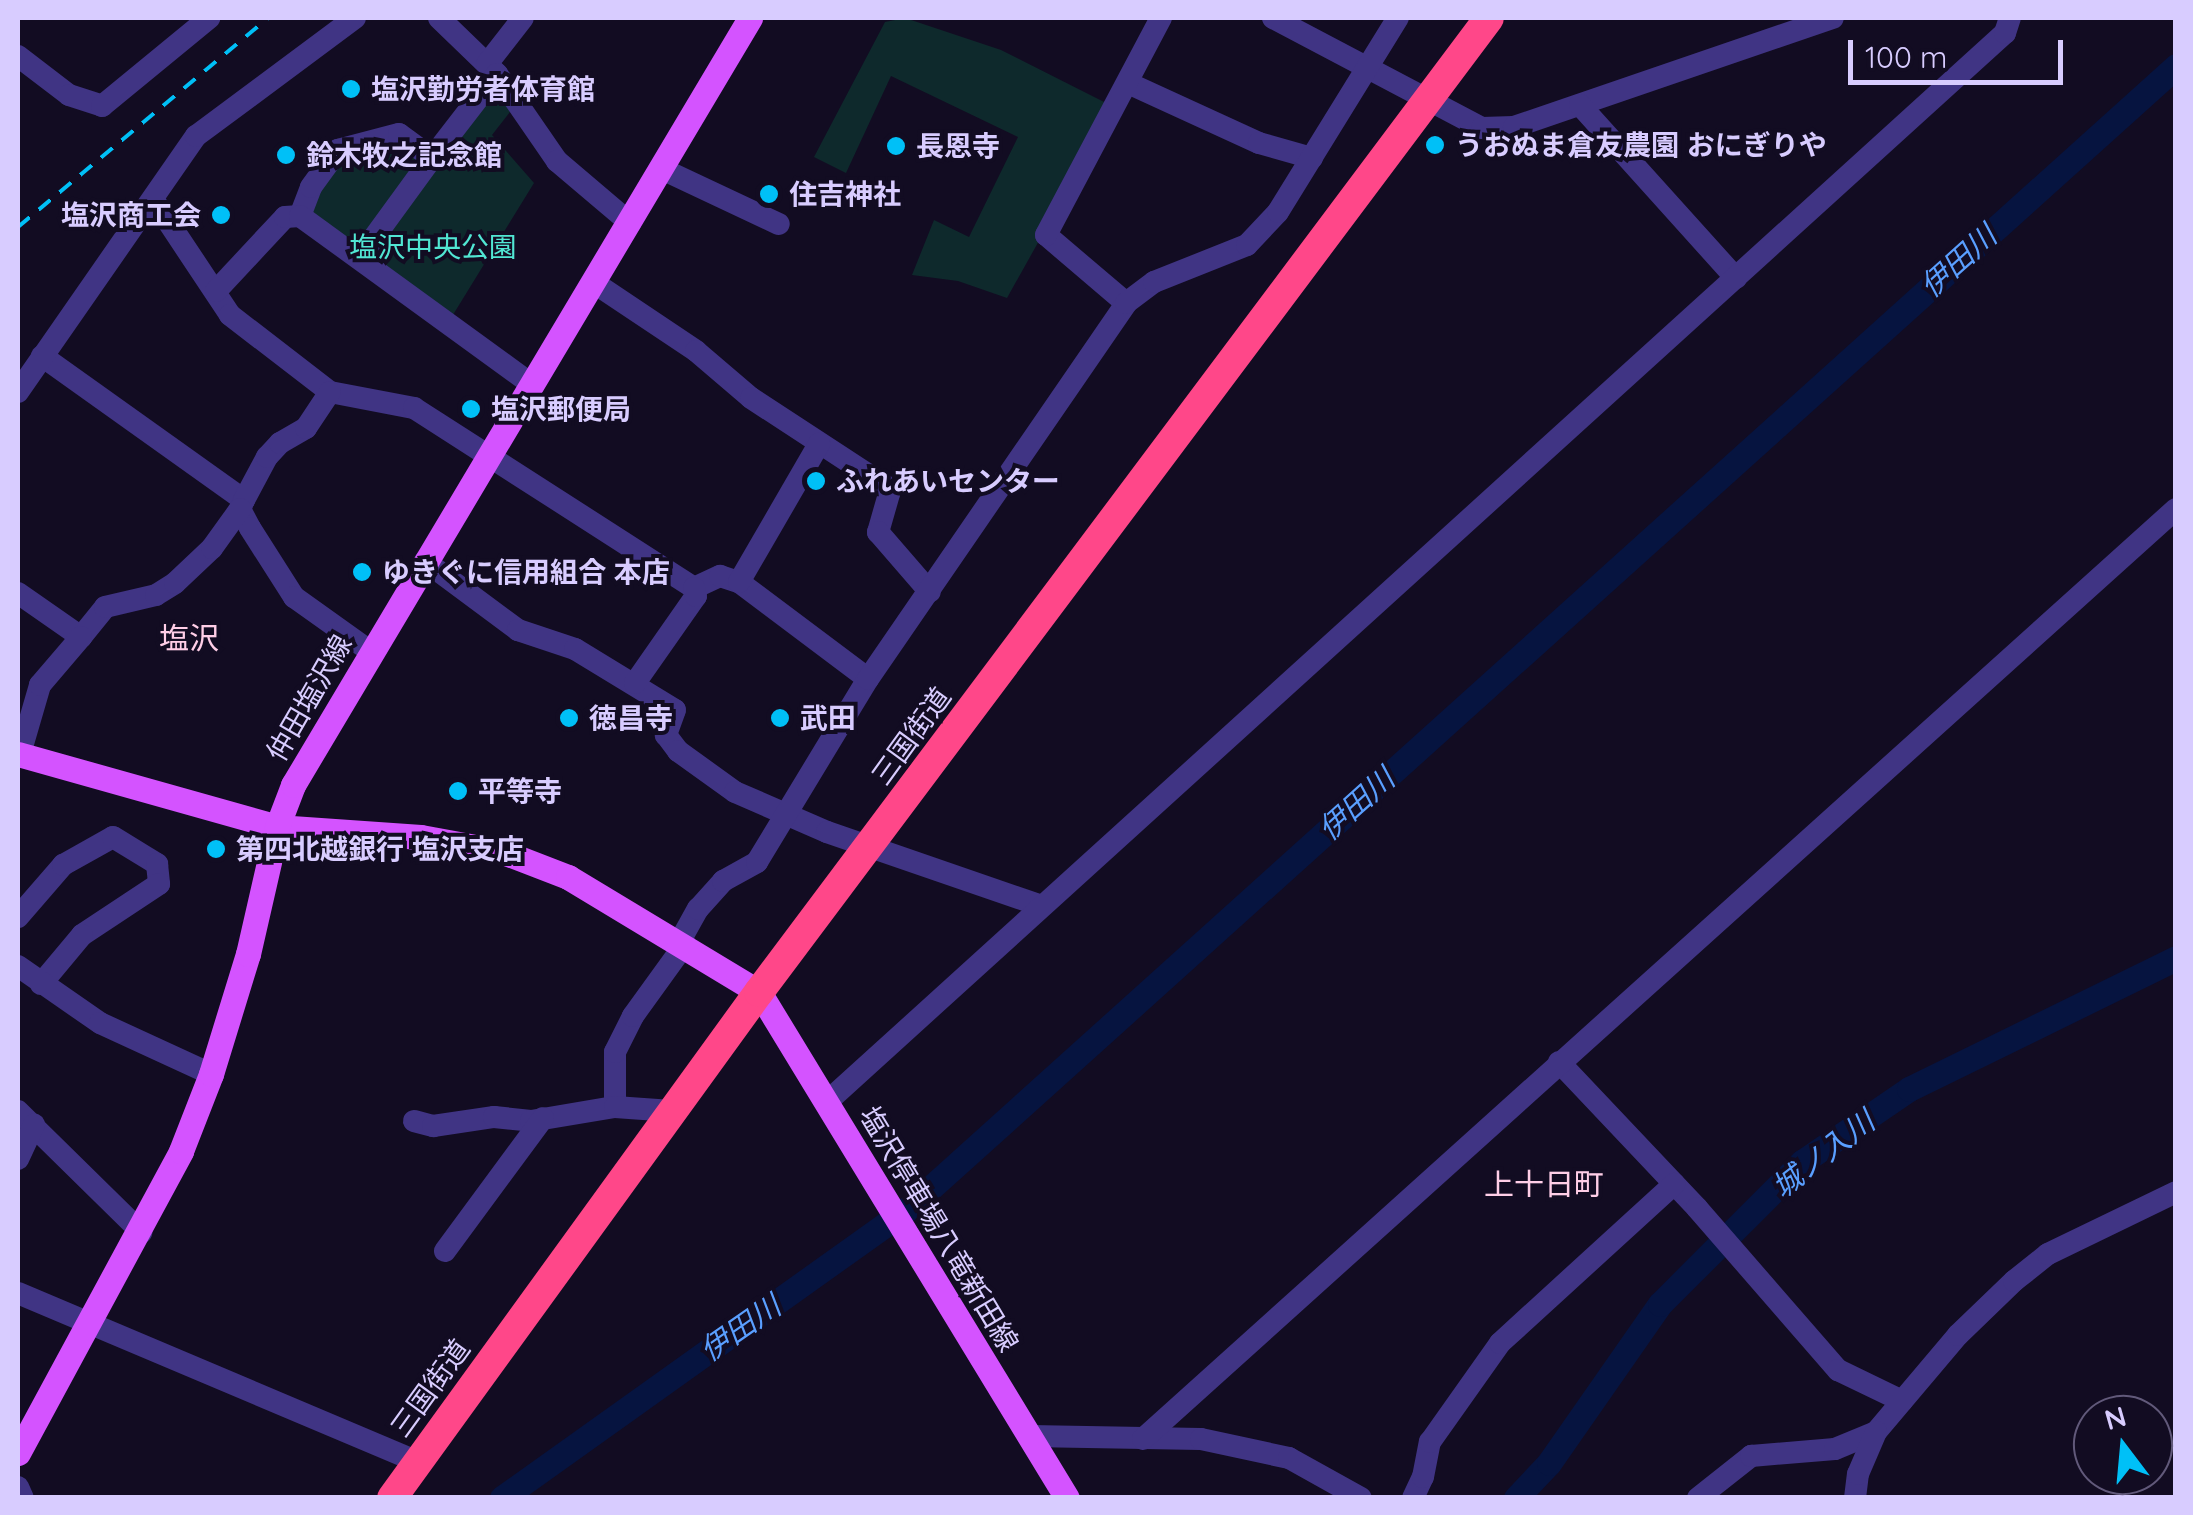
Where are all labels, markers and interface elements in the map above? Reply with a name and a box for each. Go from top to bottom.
scale bar [1853,20,2068,82]
text: 100 m [1865,38,1947,76]
place label: 塩沢勤労者体育館 [371,72,595,106]
marker: 塩沢勤労者体育館 [340,78,362,100]
place label: うおぬま倉友農園 おにぎりや [1455,128,1827,162]
place label: 長恩寺 [916,129,1000,163]
marker: うおぬま倉友農園 おにぎりや [1424,134,1446,156]
marker: 長恩寺 [885,135,907,157]
place label: 鈴木牧之記念館 [306,138,502,172]
marker: 鈴木牧之記念館 [275,144,297,166]
place label: 住吉神社 [789,177,901,211]
marker: 住吉神社 [758,183,780,205]
place label: 塩沢商工会 [61,198,201,232]
marker: 塩沢商工会 [210,204,232,226]
water label: 伊田川 [1913,218,2003,304]
park label: 塩沢中央公園 [349,230,517,264]
place label: 塩沢郵便局 [491,392,631,426]
marker: 塩沢郵便局 [460,398,482,420]
place label: ふれあいセンター [836,464,1060,498]
marker: ふれあいセンター [805,470,827,492]
place label: ゆきぐに信用組合 本店 [382,555,670,589]
marker: ゆきぐに信用組合 本店 [351,561,373,583]
district label: 塩沢 [159,620,219,656]
street label: 仲田塩沢線 [259,629,359,767]
street label: 三国街道 [864,681,958,791]
place label: 徳昌寺 [589,701,673,735]
place label: 武田 [800,701,856,735]
marker: 徳昌寺 [558,707,580,729]
marker: 武田 [769,707,791,729]
water label: 伊田川 [1311,761,1401,847]
place label: 平等寺 [478,774,562,808]
marker: 平等寺 [447,780,469,802]
place label: 第四北越銀行 塩沢支店 [236,832,524,866]
marker: 第四北越銀行 塩沢支店 [205,838,227,860]
street label: 塩沢停車場八竜新田線 [852,1100,1026,1358]
water label: 城ノ入川 [1765,1103,1881,1205]
district label: 上十日町 [1484,1166,1604,1202]
water label: 伊田川 [693,1287,787,1369]
street label: 三国街道 [383,1333,477,1443]
north arrow [2073,1395,2173,1495]
text: N [2100,1398,2130,1437]

